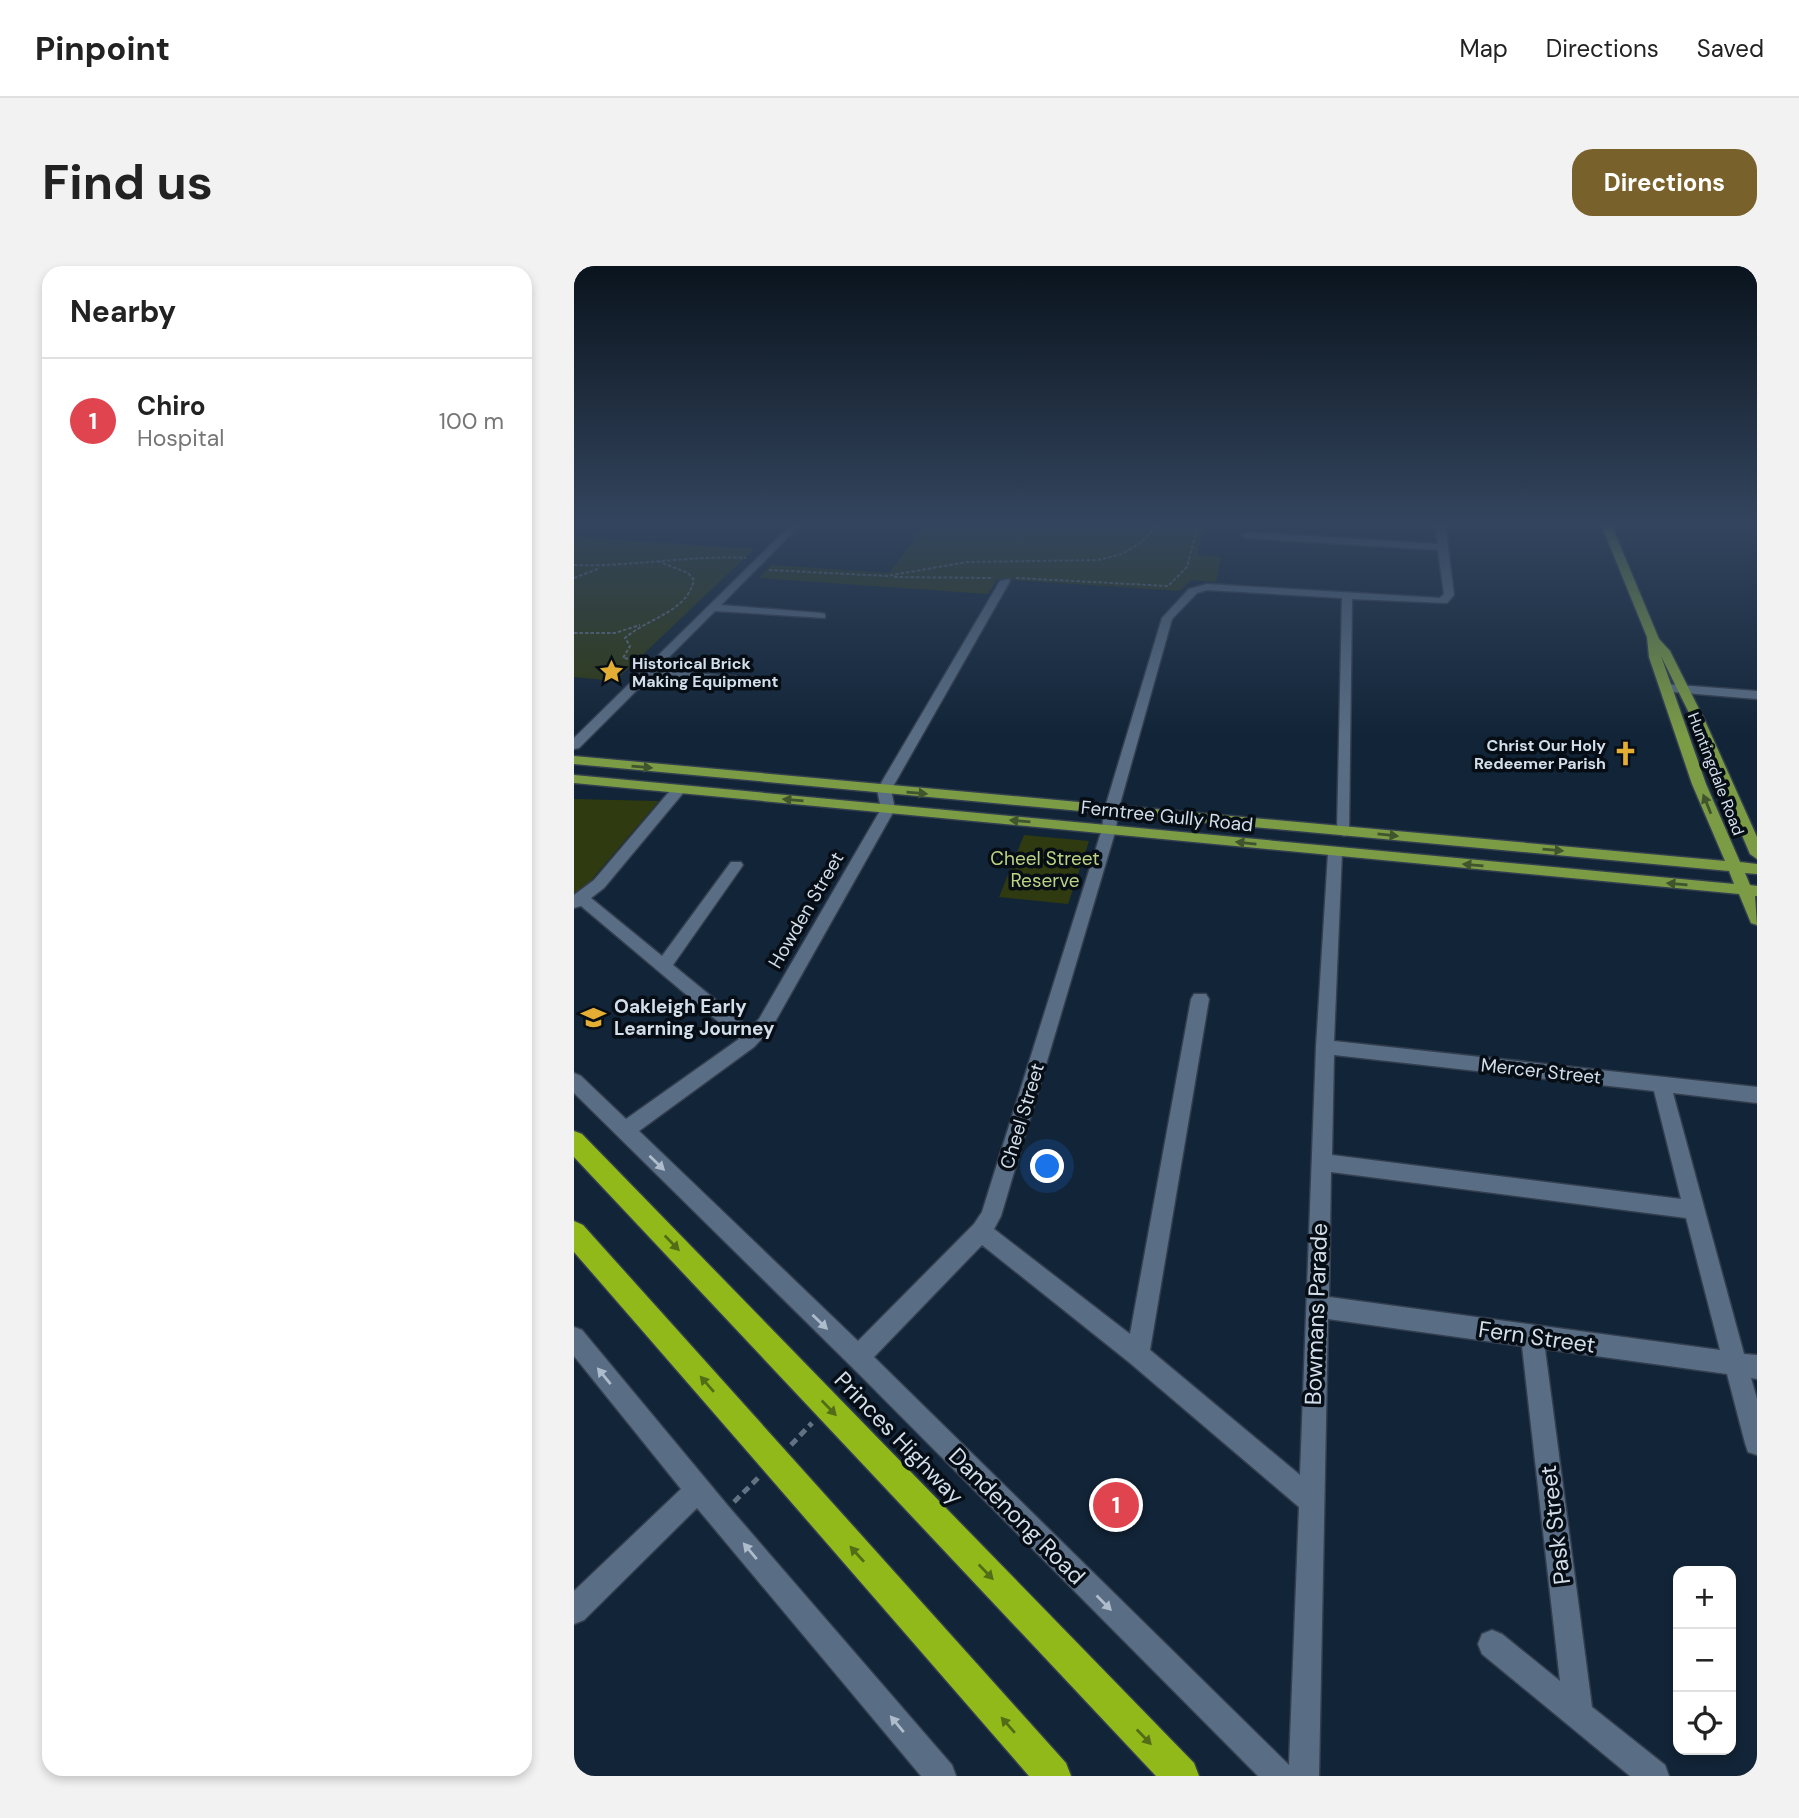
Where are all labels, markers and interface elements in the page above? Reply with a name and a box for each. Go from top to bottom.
text: Pinpoint [35,27,170,70]
text: Map [1460,33,1508,64]
text: Directions [1546,33,1659,64]
text: Saved [1697,33,1764,64]
button: Directions [1572,149,1757,216]
text: Find us [42,150,213,214]
text: Nearby [70,292,176,331]
text: Chiro [137,389,206,423]
text: 1 [89,406,97,436]
text: 100 m [439,406,504,436]
text: Hospital [137,423,224,453]
place label: Historical Brick Making Equipment [632,653,778,692]
place icon: Historical Brick Making Equipment [598,658,626,686]
street label: Huntingdale Road [1683,710,1749,838]
place label: Christ Our Holy Redeemer Parish [1474,735,1606,774]
church icon: Christ Our Holy Redeemer Parish [1612,740,1640,768]
one-way arrow [631,762,653,773]
one-way arrow [906,788,928,799]
one-way arrow [782,794,804,805]
one-way arrow [1702,794,1713,815]
street label: Ferntree Gully Road [1080,795,1254,837]
one-way arrow [1009,815,1031,826]
one-way arrow [1377,830,1399,841]
one-way arrow [1235,838,1257,849]
one-way arrow [1542,845,1564,856]
park label: Cheel Street Reserve [990,846,1100,893]
street label: Howden Street [763,847,849,973]
one-way arrow [1462,859,1484,870]
one-way arrow [1665,878,1687,889]
place label: Oakleigh Early Learning Journey [614,994,775,1041]
school or university icon: Oakleigh Early Learning Journey [580,1003,608,1031]
street label: Mercer Street [1480,1052,1602,1090]
street label: Cheel Street [994,1060,1050,1172]
your location [1030,1149,1064,1183]
one-way arrow [649,1155,666,1172]
street label: Bowmans Parade [1298,1222,1334,1406]
one-way arrow [664,1234,680,1251]
one-way arrow [812,1314,829,1331]
street label: Fern Street [1477,1314,1597,1360]
street label: Princes Highway [828,1365,970,1511]
one-way arrow [597,1367,612,1385]
one-way arrow [699,1375,715,1393]
one-way arrow [821,1399,837,1416]
street label: Dandenong Road [942,1441,1092,1591]
street label: Pask Street [1533,1464,1577,1586]
pin: 1 [1093,1479,1139,1531]
one-way arrow [742,1542,757,1560]
one-way arrow [850,1546,866,1563]
one-way arrow [978,1563,994,1580]
map controls [1673,1566,1736,1755]
button: + [1673,1566,1736,1629]
one-way arrow [1095,1594,1111,1611]
button: − [1673,1629,1736,1692]
button: locate [1673,1692,1736,1755]
one-way arrow [889,1715,905,1733]
one-way arrow [1000,1716,1016,1734]
one-way arrow [1135,1728,1151,1745]

